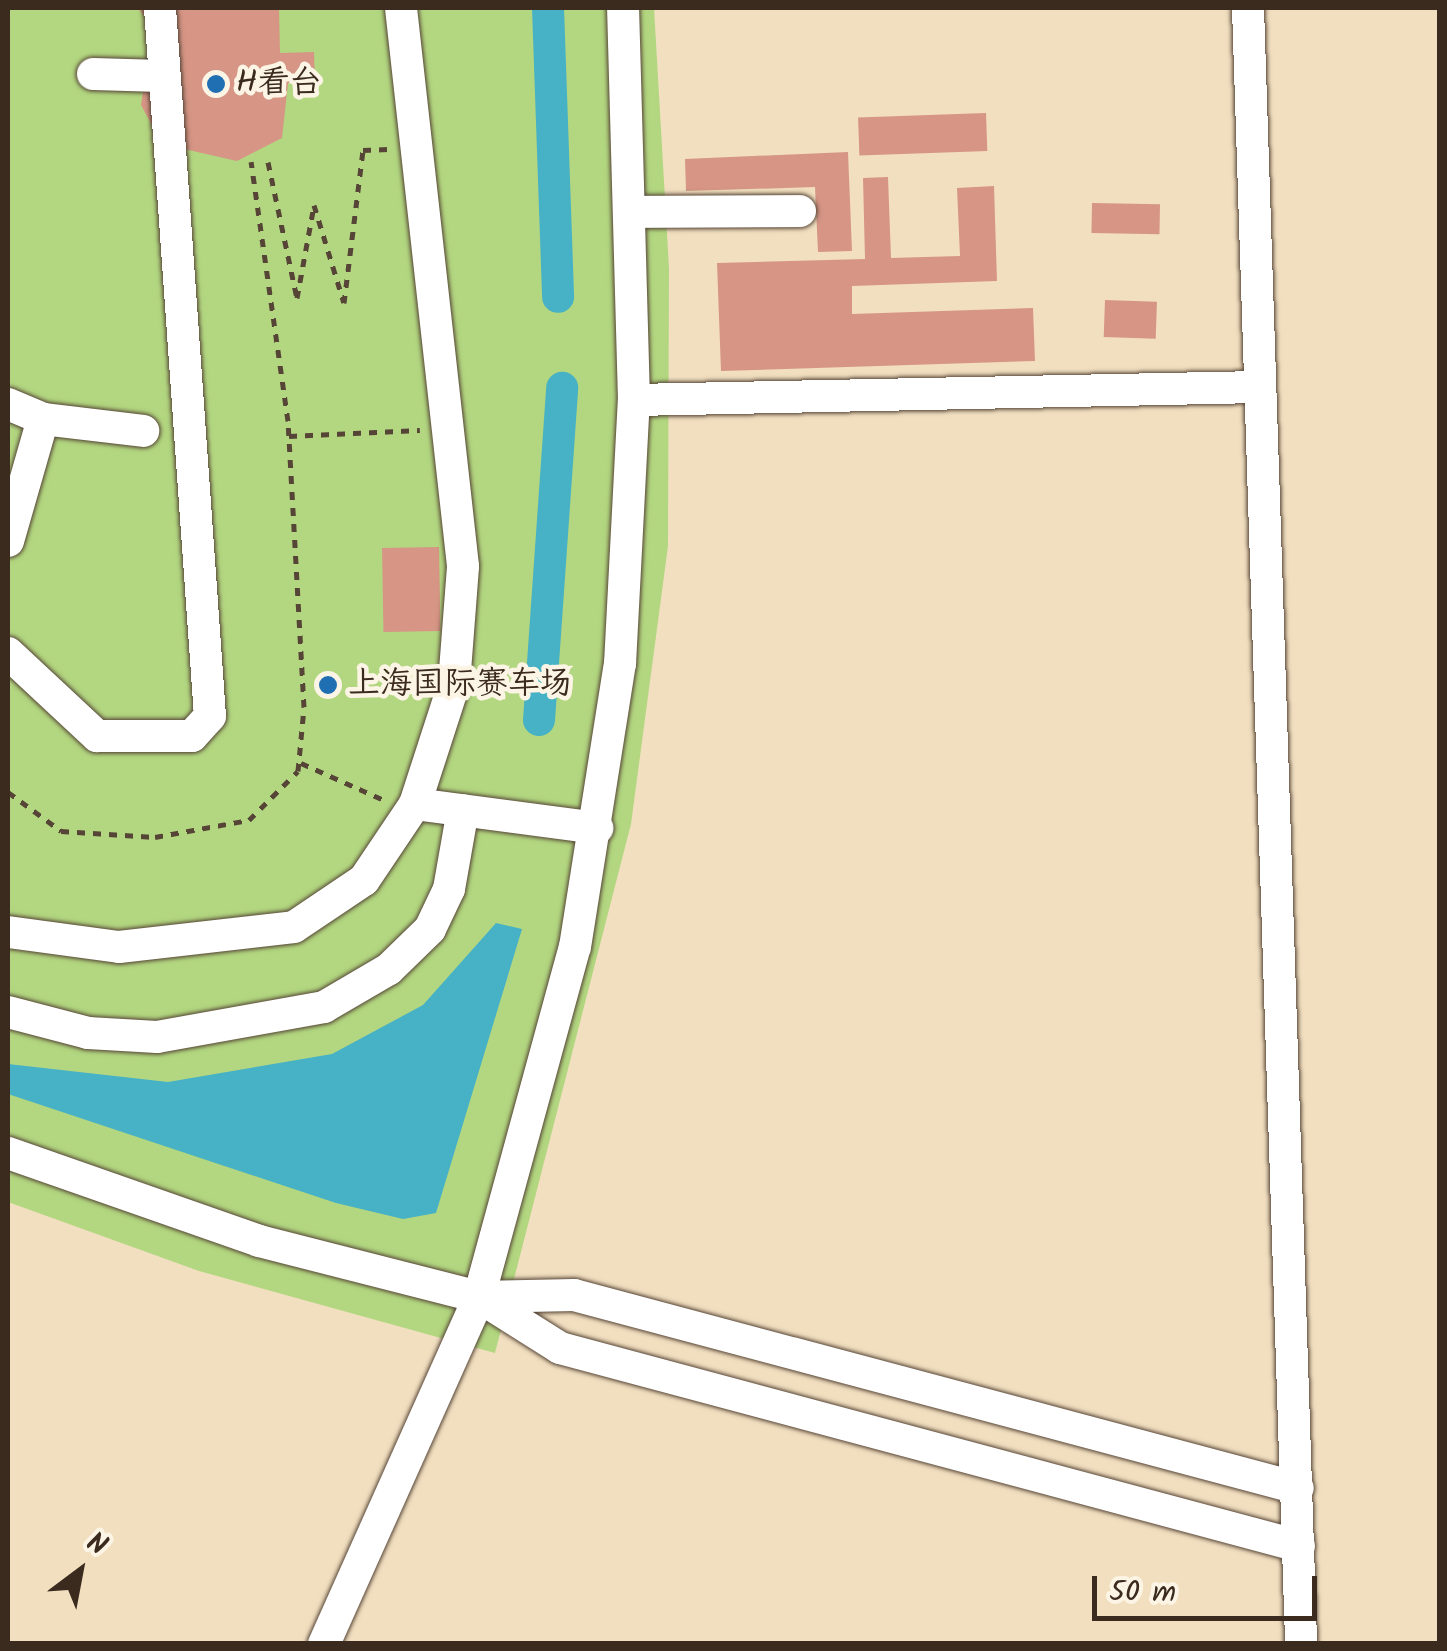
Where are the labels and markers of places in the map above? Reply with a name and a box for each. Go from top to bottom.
place label: H看台 [236,65,321,103]
marker: H看台 [205,73,227,95]
place label: 上海国际赛车场 [348,666,572,704]
marker: 上海国际赛车场 [317,674,339,696]

